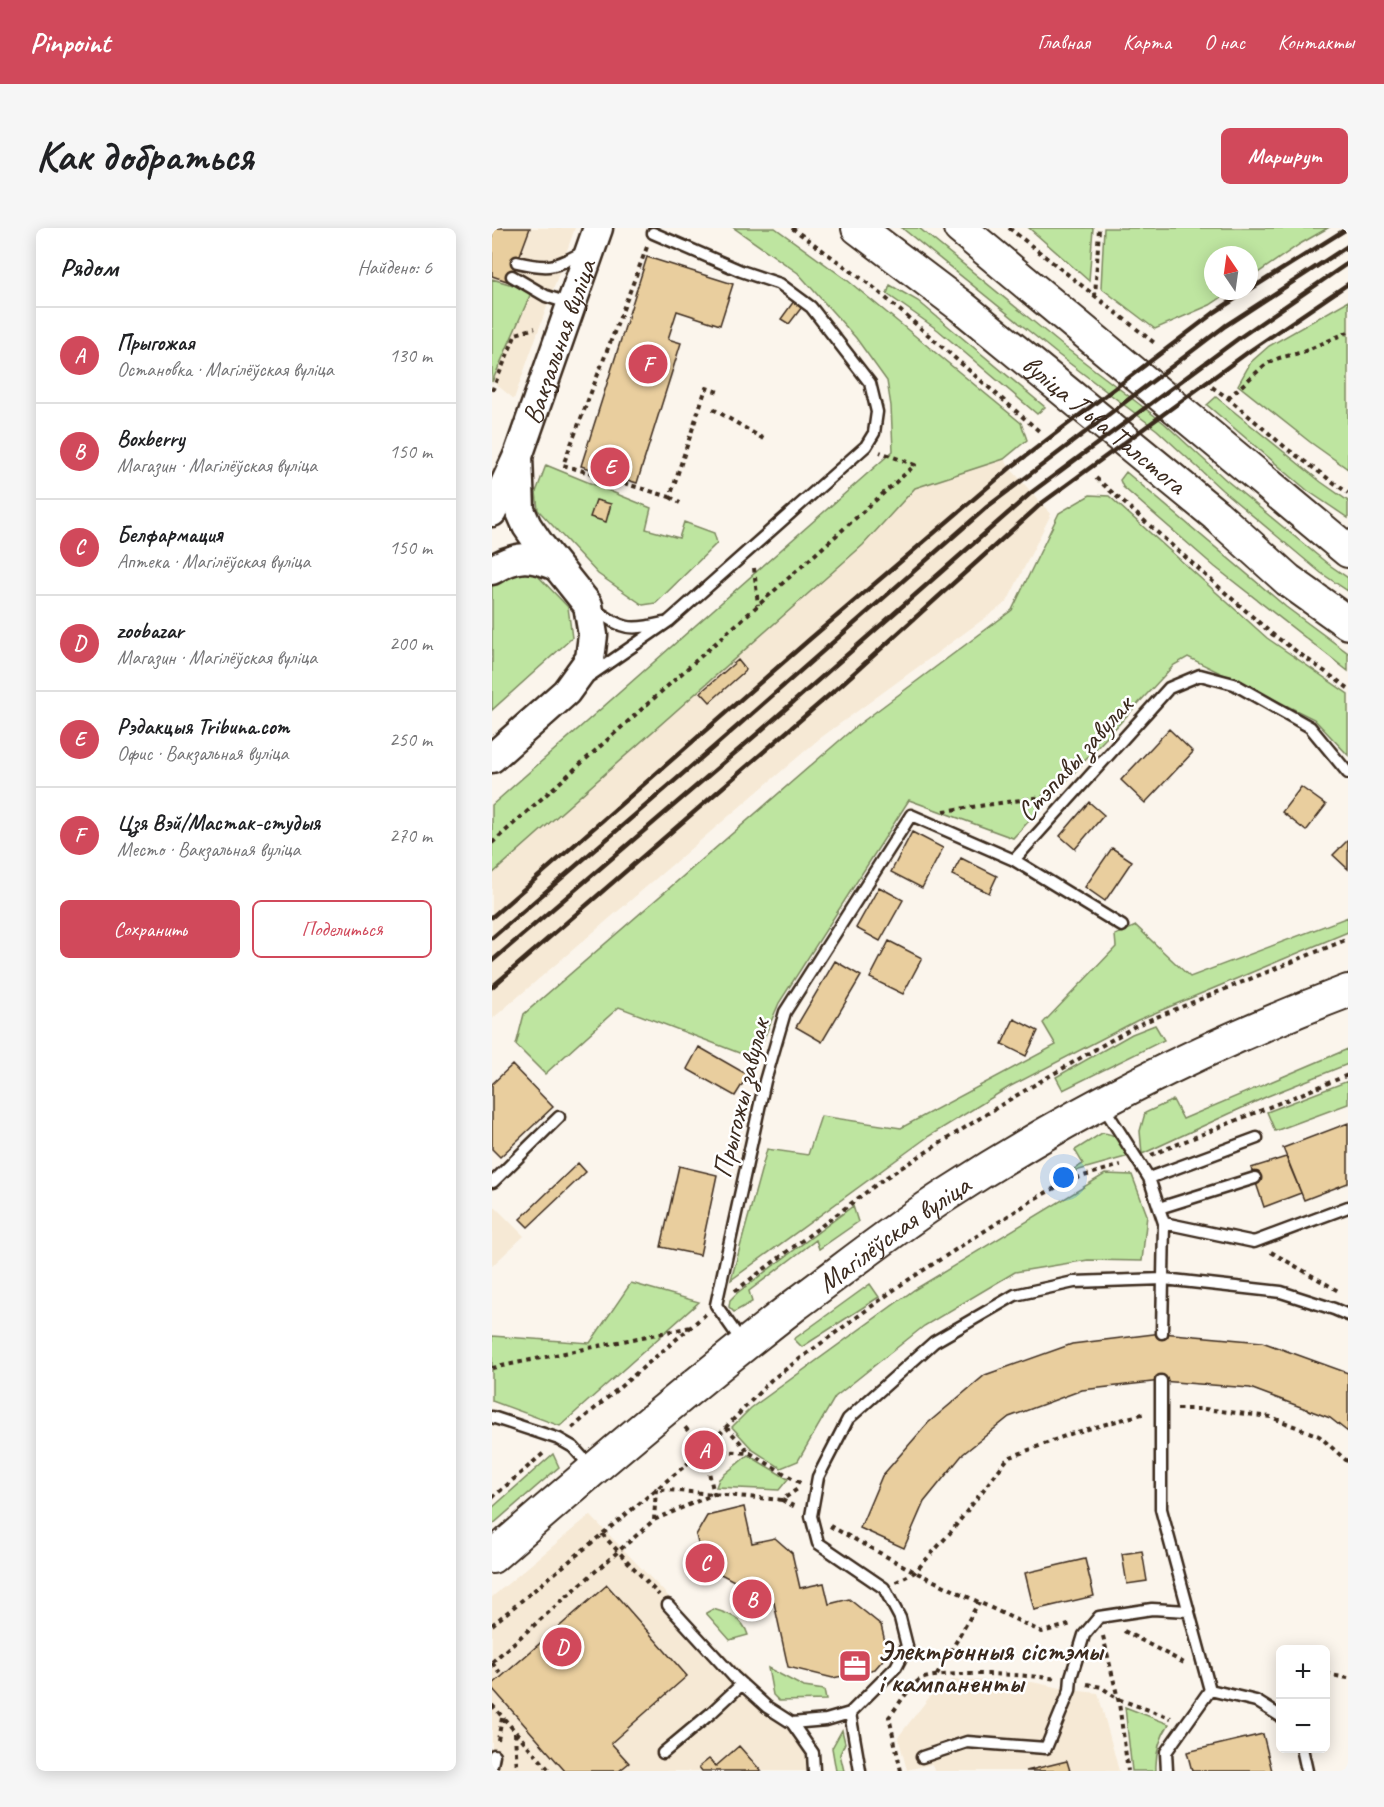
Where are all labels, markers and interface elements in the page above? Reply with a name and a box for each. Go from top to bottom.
text: Pinpoint [30,25,110,60]
text: Главная [1037,29,1090,55]
text: Карта [1123,29,1171,55]
text: О нас [1204,29,1245,55]
text: Контакты [1278,29,1354,55]
button: Маршрут [1221,128,1348,184]
text: Как добраться [36,130,253,183]
north arrow [1204,246,1258,300]
text: Рядом [60,251,118,284]
street label: Вакзальная вуліца [514,253,604,429]
text: Найдено: 6 [357,255,432,280]
text: Прыгожая [117,329,195,357]
pin: F [628,342,668,386]
text: A [74,343,85,368]
text: 130 m [389,343,432,368]
street label: вуліца Льва Талстога [1015,347,1195,503]
text: Остановка · Магілёўская вуліца [117,357,334,382]
text: Boxberry [117,425,184,453]
text: B [74,439,85,464]
text: 150 m [389,439,432,464]
pin: E [590,444,630,490]
text: Магазин · Магілёўская вуліца [117,453,317,478]
text: Белфармация [117,521,223,549]
text: C [75,535,84,560]
text: 150 m [389,535,432,560]
text: Аптека · Магілёўская вуліца [117,549,310,574]
text: zoobazar [117,617,184,645]
text: D [74,631,85,656]
text: 200 m [389,631,432,656]
text: Магазин · Магілёўская вуліца [117,645,317,670]
street label: Стэпавы завулак [1009,686,1143,829]
text: Рэдакцыя Tribuna.com [117,713,289,741]
text: E [74,727,85,752]
text: 250 m [389,727,432,752]
text: Офис · Вакзальная вуліца [117,741,288,766]
text: Цзя Вэй/Мастак-студыя [117,809,320,837]
text: F [75,823,84,848]
text: 270 m [389,823,432,848]
text: Место · Вакзальная вуліца [117,837,300,862]
button: Сохранить [60,900,240,958]
button: Поделиться [252,900,432,958]
street label: Прыгожы завулак [704,1012,779,1181]
your location [1049,1163,1078,1192]
street label: Магілёўская вуліца [810,1166,978,1300]
pin: A [684,1428,724,1472]
pin: C [686,1540,724,1586]
pin: B [732,1576,772,1622]
pin: D [542,1624,582,1670]
place label: Электронныя сістэмы і кампаненты [878,1633,1105,1700]
map controls [1276,1645,1330,1753]
button: + [1276,1645,1330,1699]
office icon: Электронныя сістэмы і кампаненты [837,1648,873,1684]
button: − [1276,1699,1330,1753]

